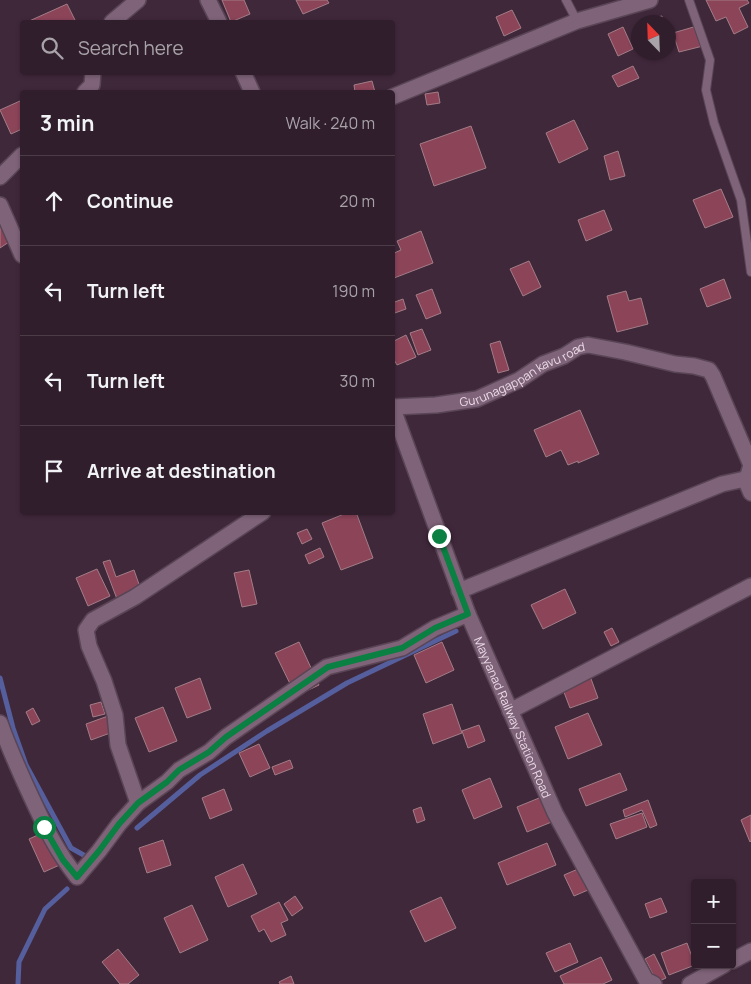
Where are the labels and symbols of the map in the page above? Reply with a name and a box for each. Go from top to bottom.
north arrow [631,15,676,60]
street label: Gurunagappan kavu road [458,337,586,410]
route end [428,525,451,548]
street label: Mayyanad Railway Station Road [470,634,556,800]
route start [33,816,56,839]

